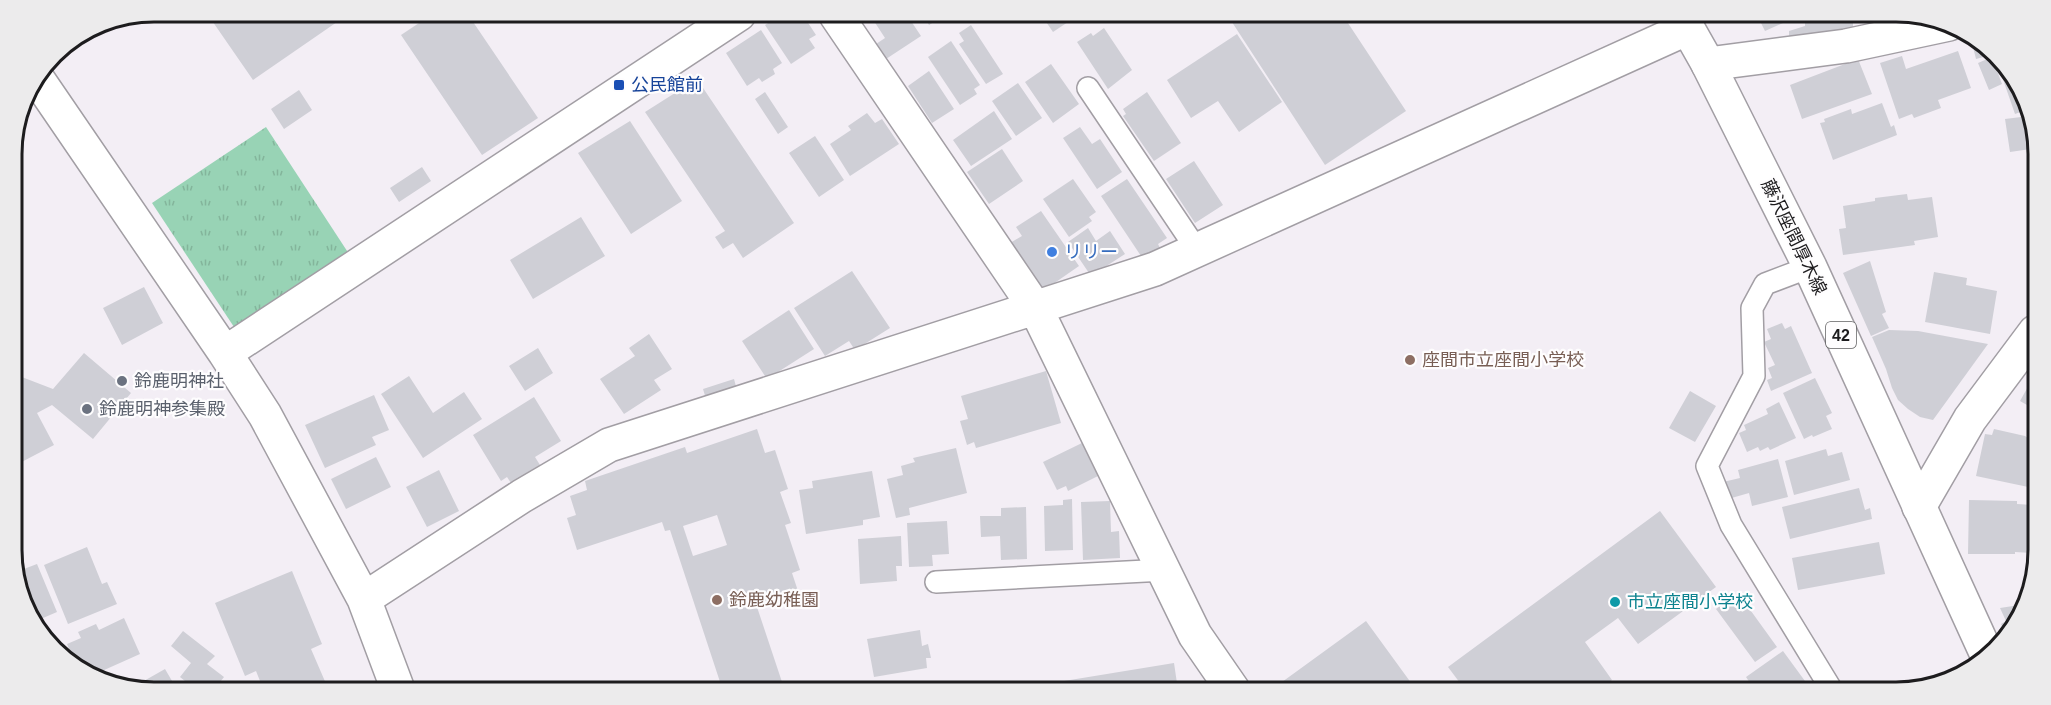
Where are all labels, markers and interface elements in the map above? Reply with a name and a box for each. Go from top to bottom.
place label: 公民館前 [631,75,703,95]
marker: 公民館前 [612,78,626,92]
street label: 藤沢座間厚木線 [1757,176,1831,298]
place label: リリー [1064,242,1118,262]
marker: リリー [1045,245,1059,259]
road number: 42 [1826,322,1856,348]
place label: 座間市立座間小学校 [1422,350,1584,370]
marker: 座間市立座間小学校 [1403,353,1417,367]
place label: 鈴鹿明神社 [134,371,224,391]
marker: 鈴鹿明神社 [115,374,129,388]
place label: 鈴鹿明神参集殿 [99,399,225,419]
marker: 鈴鹿明神参集殿 [80,402,94,416]
place label: 鈴鹿幼稚園 [729,590,819,610]
place label: 市立座間小学校 [1627,592,1753,612]
marker: 鈴鹿幼稚園 [710,593,724,607]
marker: 市立座間小学校 [1608,595,1622,609]

